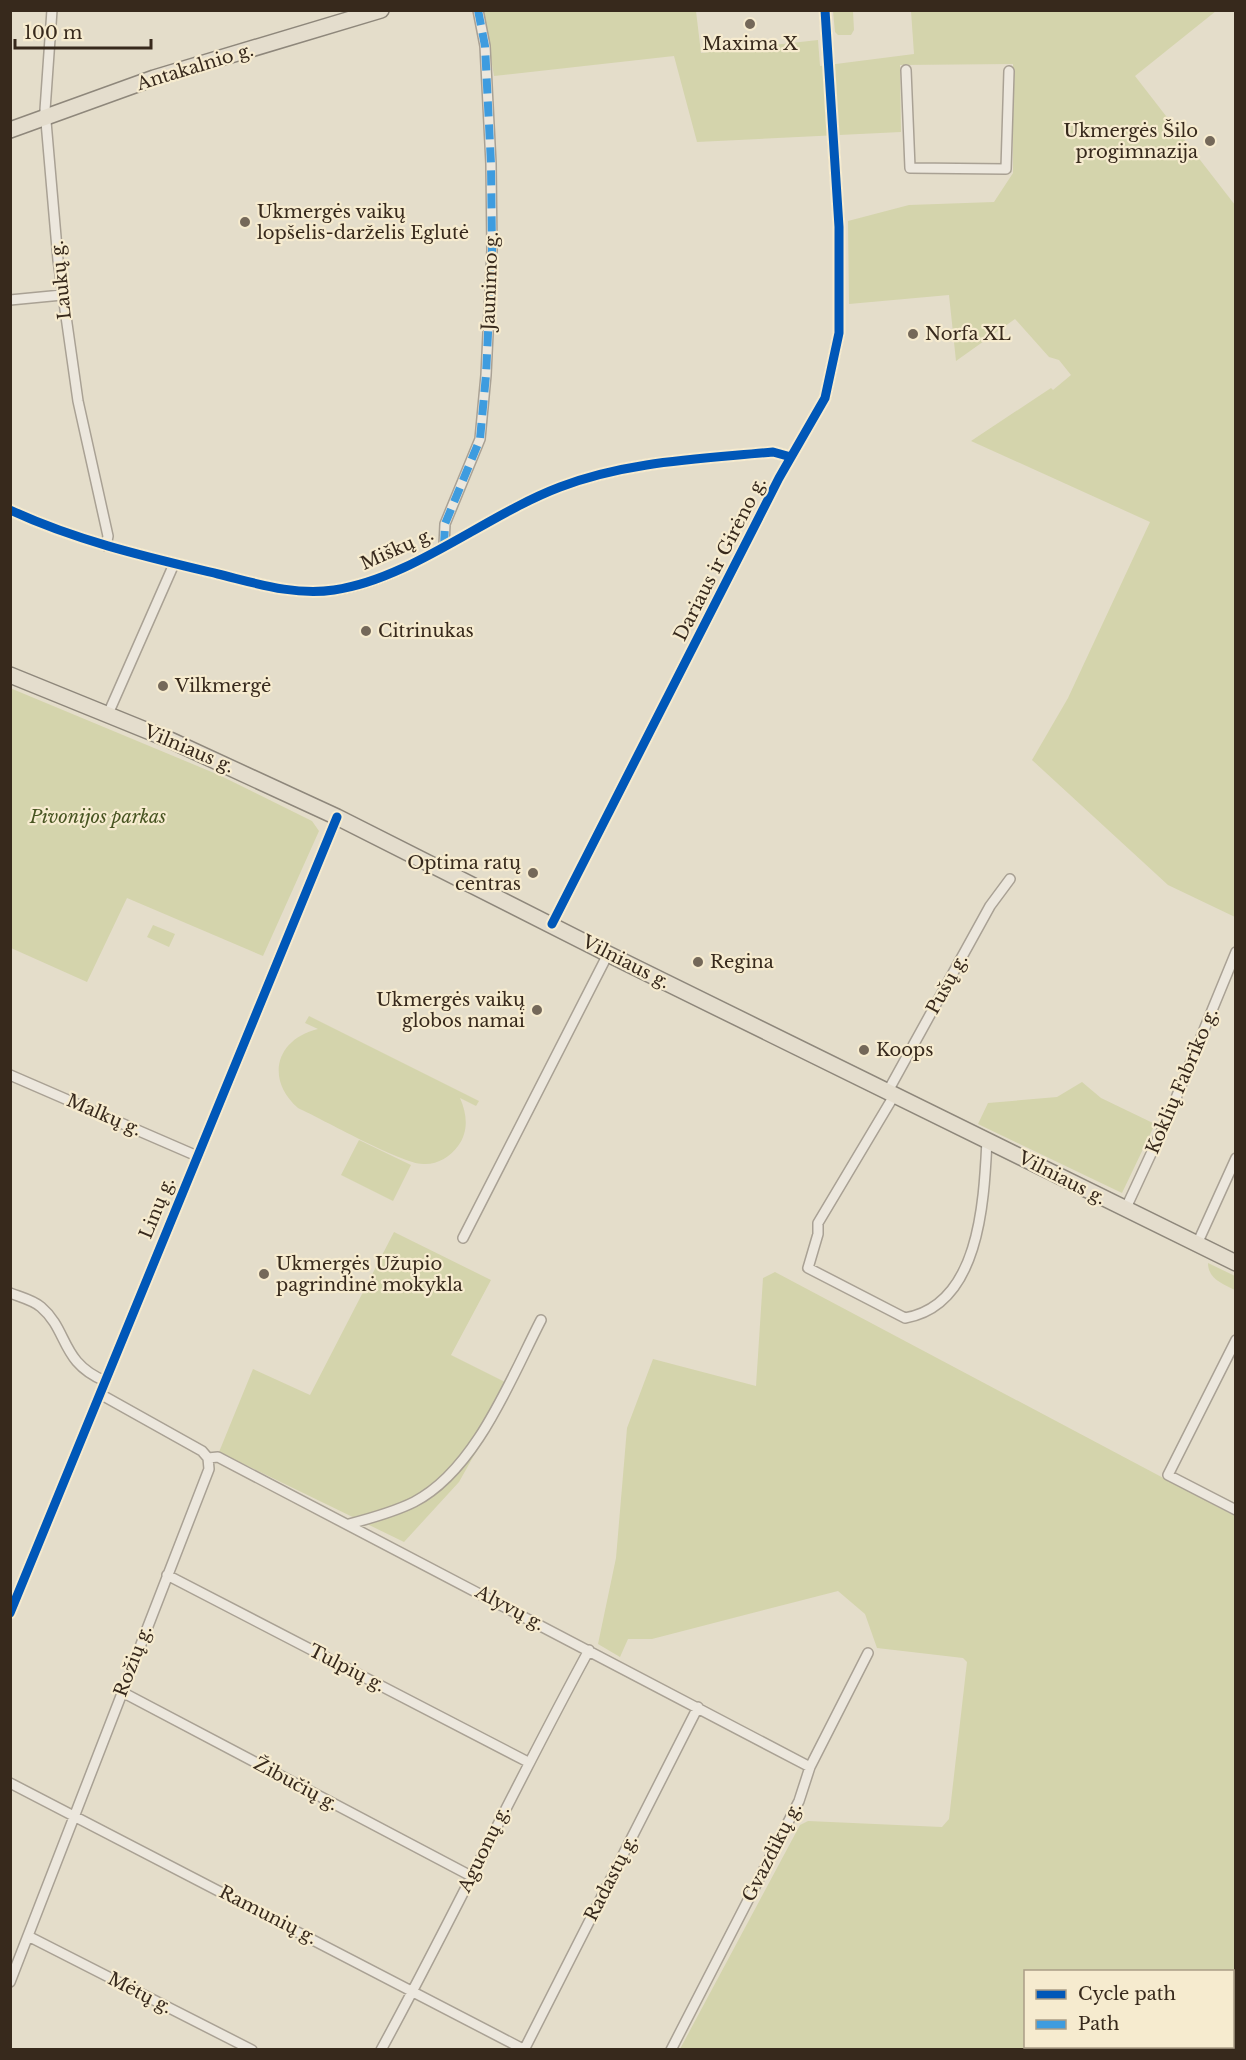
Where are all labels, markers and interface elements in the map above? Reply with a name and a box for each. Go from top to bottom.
scale bar [15,12,152,50]
marker: Maxima X [743,17,757,31]
text: 100 m [24,22,82,44]
place label: Maxima X [702,33,798,55]
street label: Antakalnio g. [133,39,256,96]
place label: Ukmergės Šilo progimnazija [1063,119,1198,163]
marker: Ukmergės Šilo progimnazija [1203,134,1217,148]
place label: Ukmergės vaikų lopšelis-darželis Eglutė [257,201,469,244]
marker: Ukmergės vaikų lopšelis-darželis Eglutė [238,215,252,229]
street label: Jaunimo g. [477,231,503,333]
street label: Laukų g. [46,240,76,320]
place label: Norfa XL [925,323,1011,345]
marker: Norfa XL [906,327,920,341]
street label: Dariaus ir Girėno g. [669,474,771,644]
street label: Miškų g. [357,523,437,575]
place label: Citrinukas [378,620,474,642]
marker: Citrinukas [359,624,373,638]
place label: Vilkmergė [174,675,271,697]
marker: Vilkmergė [156,679,170,693]
street label: Vilniaus g. [140,720,237,778]
park label: Pivonijos parkas [29,806,166,828]
place label: Optima ratų centras [407,852,521,895]
marker: Optima ratų centras [526,866,540,880]
street label: Vilniaus g. [578,930,673,993]
street label: Pušų g. [922,950,972,1018]
place label: Regina [710,951,774,973]
marker: Regina [691,955,705,969]
place label: Ukmergės vaikų globos namai [376,989,525,1032]
marker: Ukmergės vaikų globos namai [530,1003,544,1017]
street label: Koklių Fabriko g. [1141,1005,1223,1157]
place label: Koops [876,1039,933,1061]
marker: Koops [857,1043,871,1057]
street label: Malkų g. [63,1089,145,1141]
street label: Vilniaus g. [1014,1146,1109,1209]
street label: Linų g. [135,1174,179,1242]
place label: Ukmergės Užupio pagrindinė mokykla [276,1253,463,1296]
marker: Ukmergės Užupio pagrindinė mokykla [257,1267,271,1281]
street label: Alyvų g. [471,1580,548,1635]
street label: Rožių g. [109,1622,157,1700]
street label: Tulpių g. [305,1639,389,1697]
street label: Žibučių g. [250,1752,342,1815]
street label: Gvazdikų g. [738,1799,806,1905]
street label: Aguonų g. [453,1802,514,1897]
street label: Radastų g. [580,1831,642,1925]
street label: Ramunių g. [215,1881,321,1949]
street label: Mėtų g. [104,1968,176,2018]
legend [1024,1970,1234,2048]
text: Cycle path [1078,1983,1176,2005]
text: Path [1078,2013,1119,2035]

